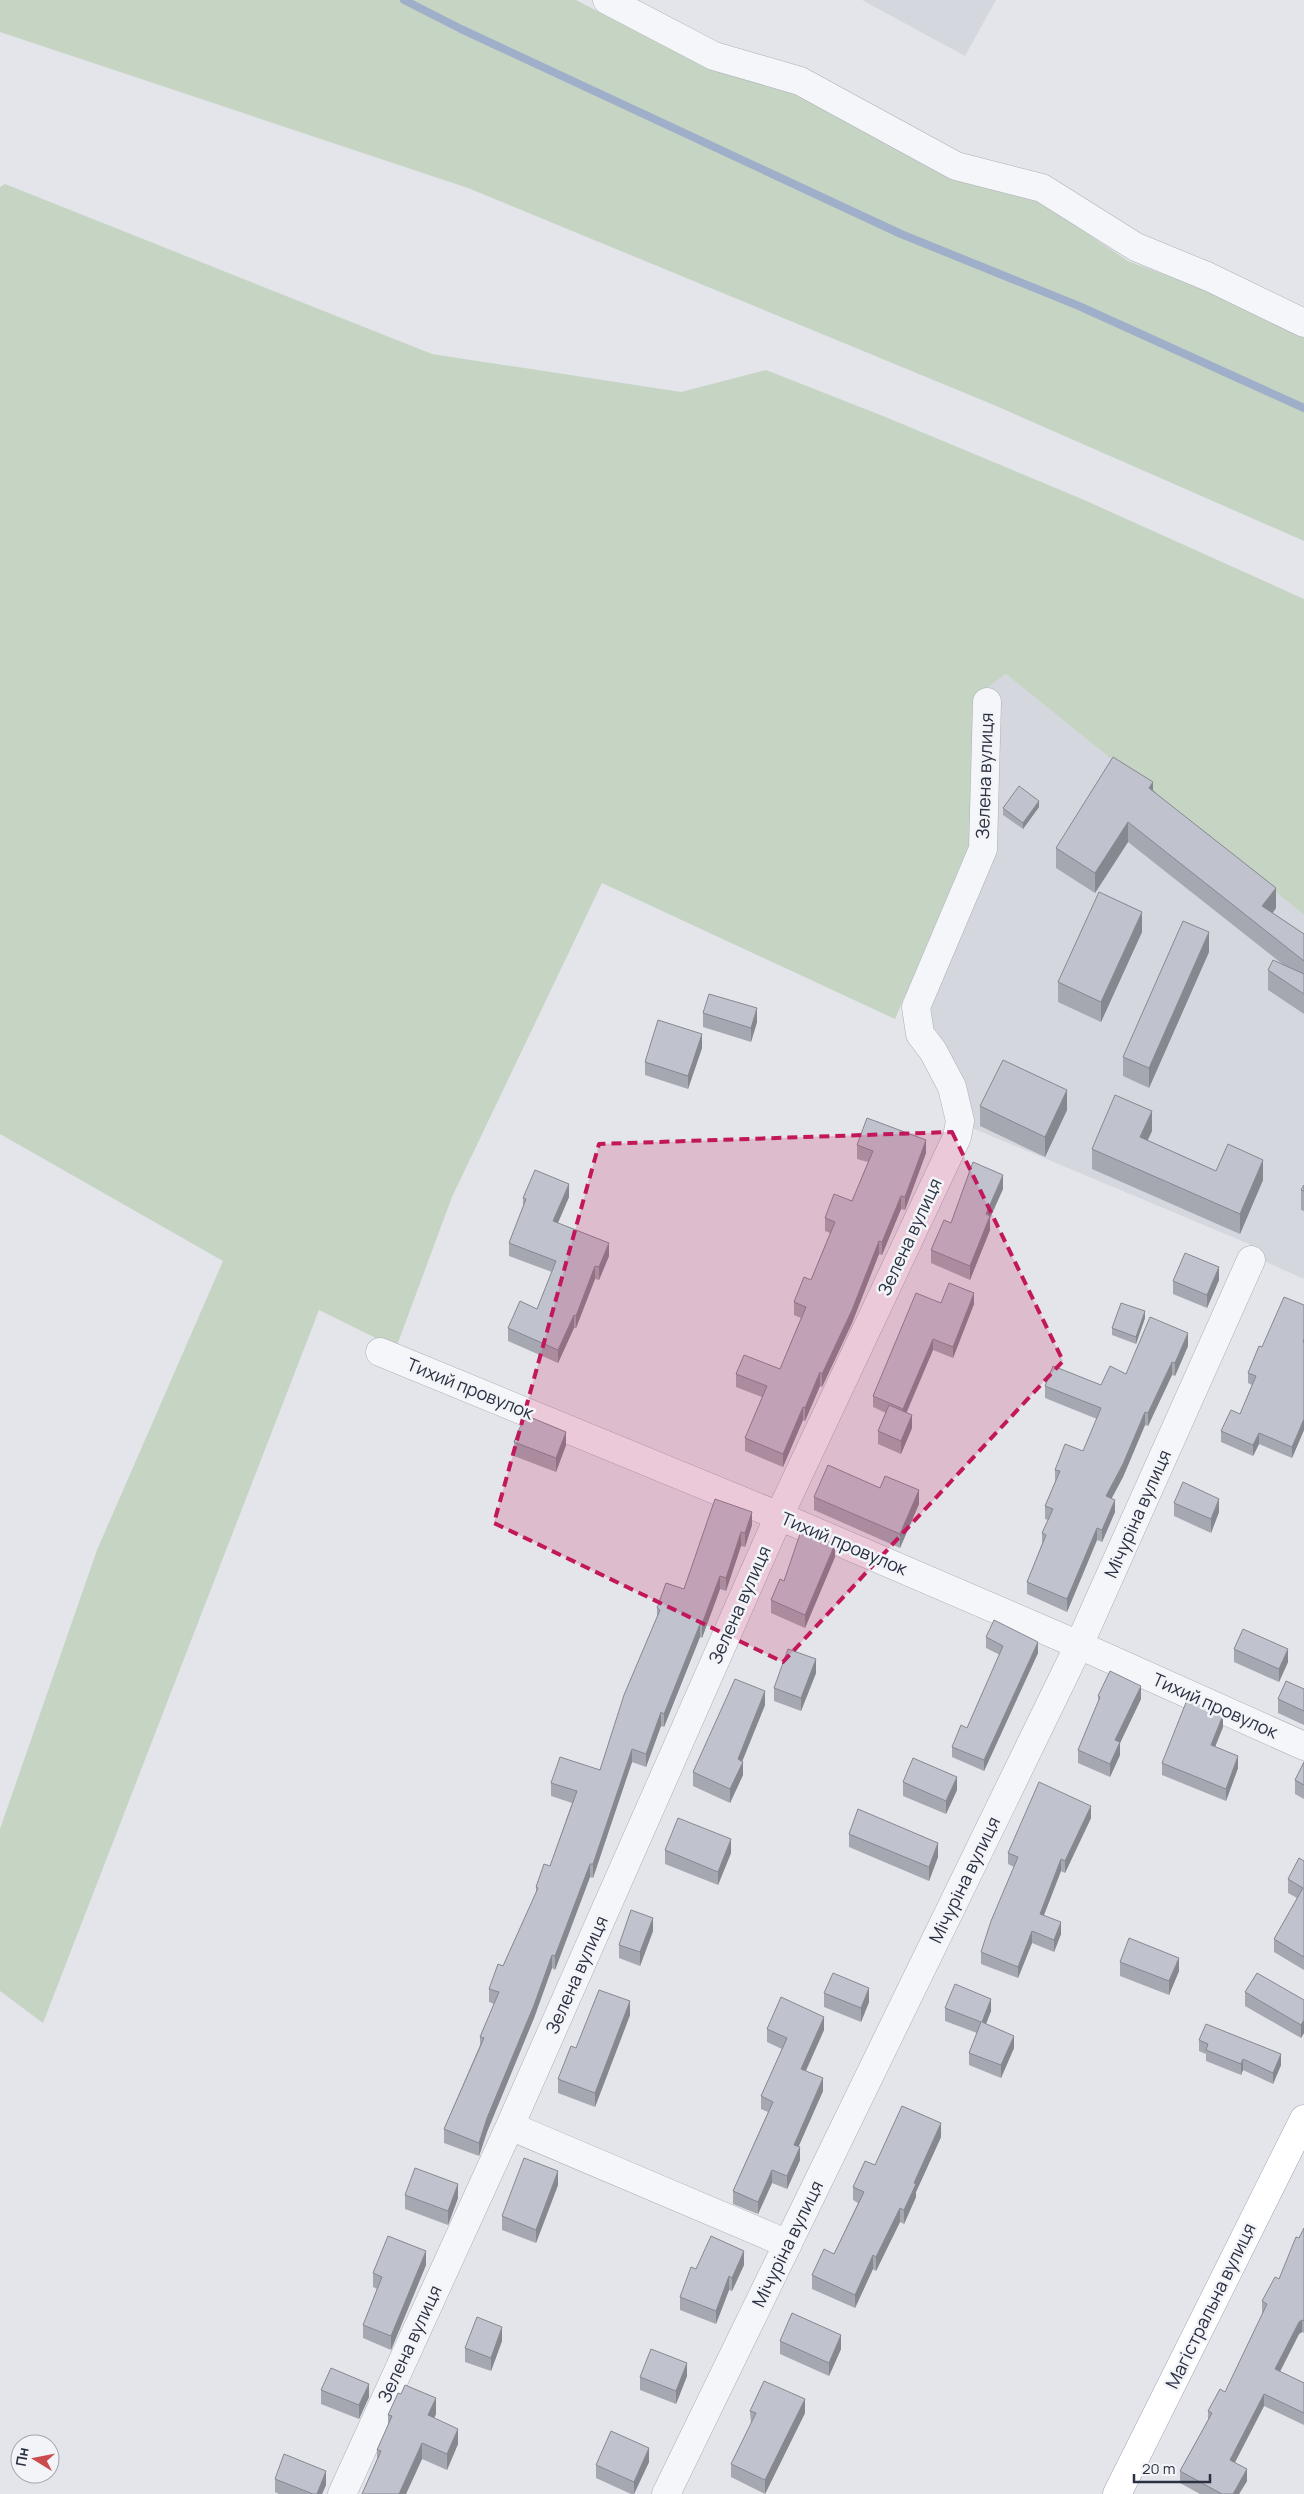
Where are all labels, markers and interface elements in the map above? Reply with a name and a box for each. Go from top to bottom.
street label: Зелена вулиця [970,712,998,840]
street label: Зелена вулиця [871,1174,947,1299]
street label: Тихий провулок [403,1352,538,1425]
street label: Мічуріна вулиця [1098,1446,1176,1582]
street label: Тихий провулок [778,1506,912,1581]
street label: Зелена вулиця [702,1542,776,1667]
street label: Тихий провулок [1149,1667,1283,1744]
street label: Мічуріна вулиця [923,1812,1005,1947]
street label: Зелена вулиця [539,1912,613,2037]
street label: Мічуріна вулиця [746,2176,828,2311]
street label: Магістральна вулиця [1160,2219,1261,2392]
street label: Зелена вулиця [371,2281,447,2406]
north arrow [10,2434,60,2484]
text: Пн [11,2446,33,2468]
scale bar [1134,2452,1210,2484]
text: 20 m [1142,2458,1175,2479]

